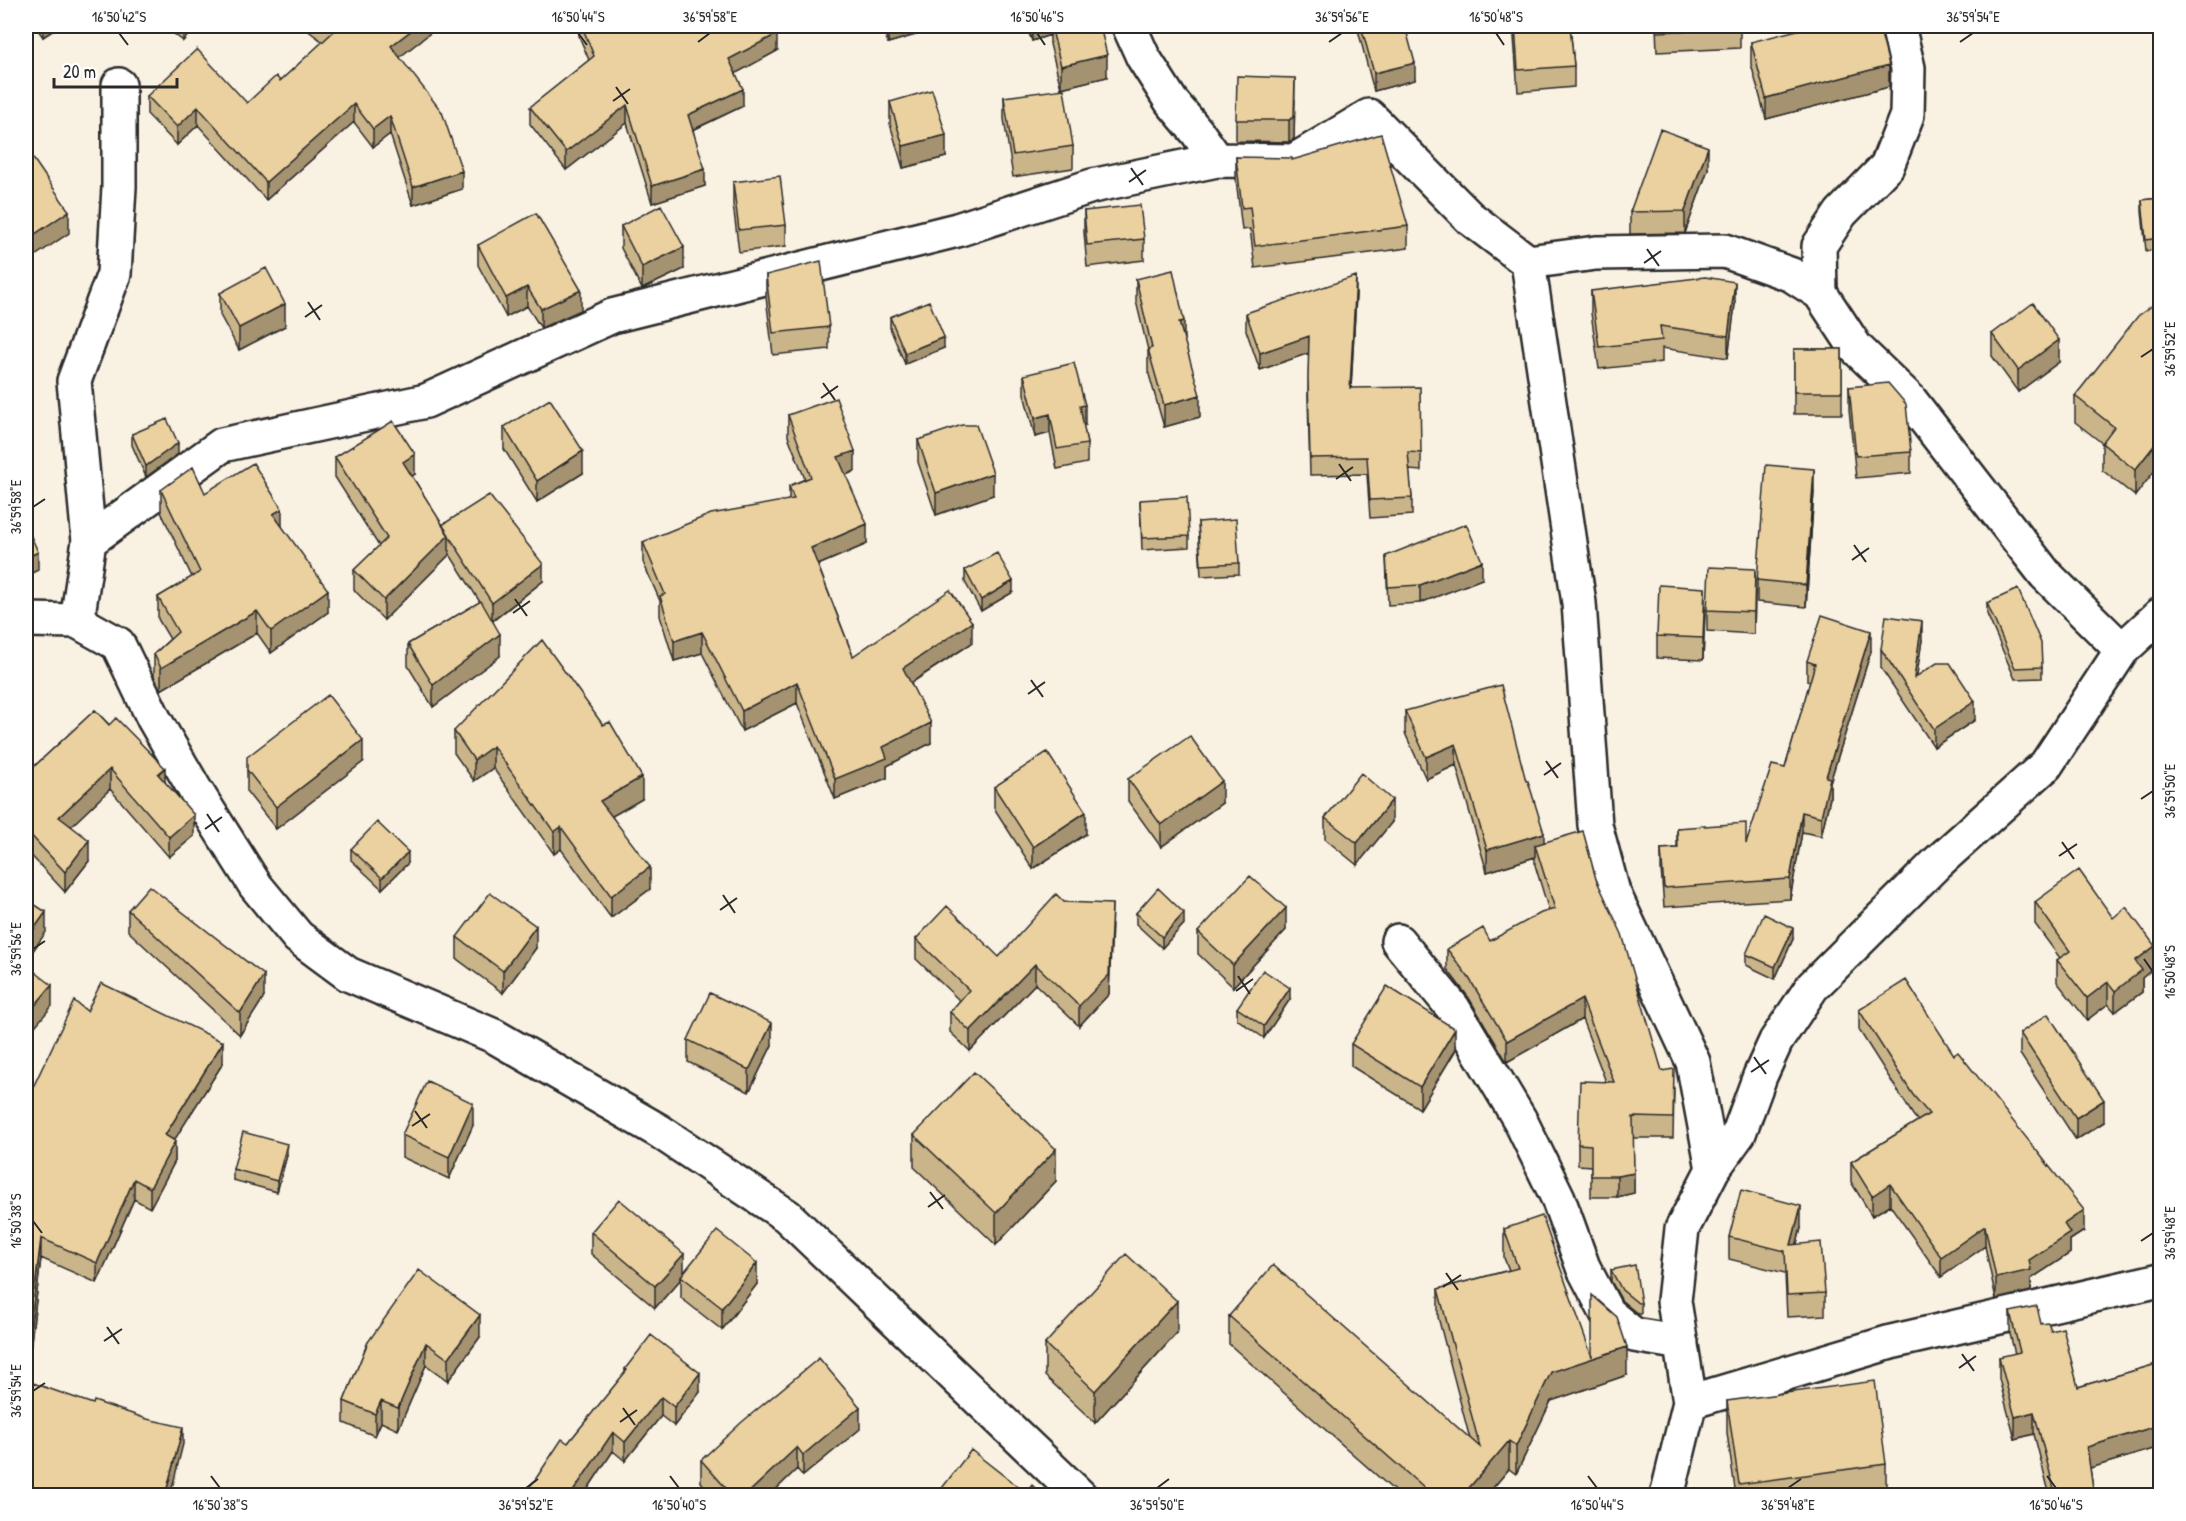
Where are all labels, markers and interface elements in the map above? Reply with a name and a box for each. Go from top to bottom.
text: 16°50'42"S [92,6,146,27]
text: 16°50'44"S [551,6,605,27]
text: 36°59'58"E [683,6,738,27]
text: 16°50'46"S [1010,6,1064,27]
text: 36°59'56"E [1315,6,1369,27]
text: 16°50'48"S [1469,6,1523,27]
text: 36°59'54"E [1946,6,2000,27]
scale bar [54,51,177,89]
text: 20 m [63,59,96,84]
text: 36°59'52"E [2159,321,2180,377]
text: 36°59'58"E [5,479,26,534]
text: 36°59'50"E [2159,763,2180,818]
text: 36°59'56"E [5,922,26,976]
text: 16°50'48"S [2159,945,2180,999]
text: 16°50'38"S [5,1193,26,1249]
text: 36°59'48"E [2159,1206,2180,1260]
text: 36°59'54"E [5,1364,26,1418]
text: 16°50'38"S [192,1494,248,1515]
text: 36°59'52"E [498,1494,554,1515]
text: 16°50'40"S [652,1494,706,1515]
text: 36°59'50"E [1130,1494,1185,1515]
text: 16°50'44"S [1570,1494,1624,1515]
text: 36°59'48"E [1761,1494,1815,1515]
text: 16°50'46"S [2029,1494,2083,1515]

